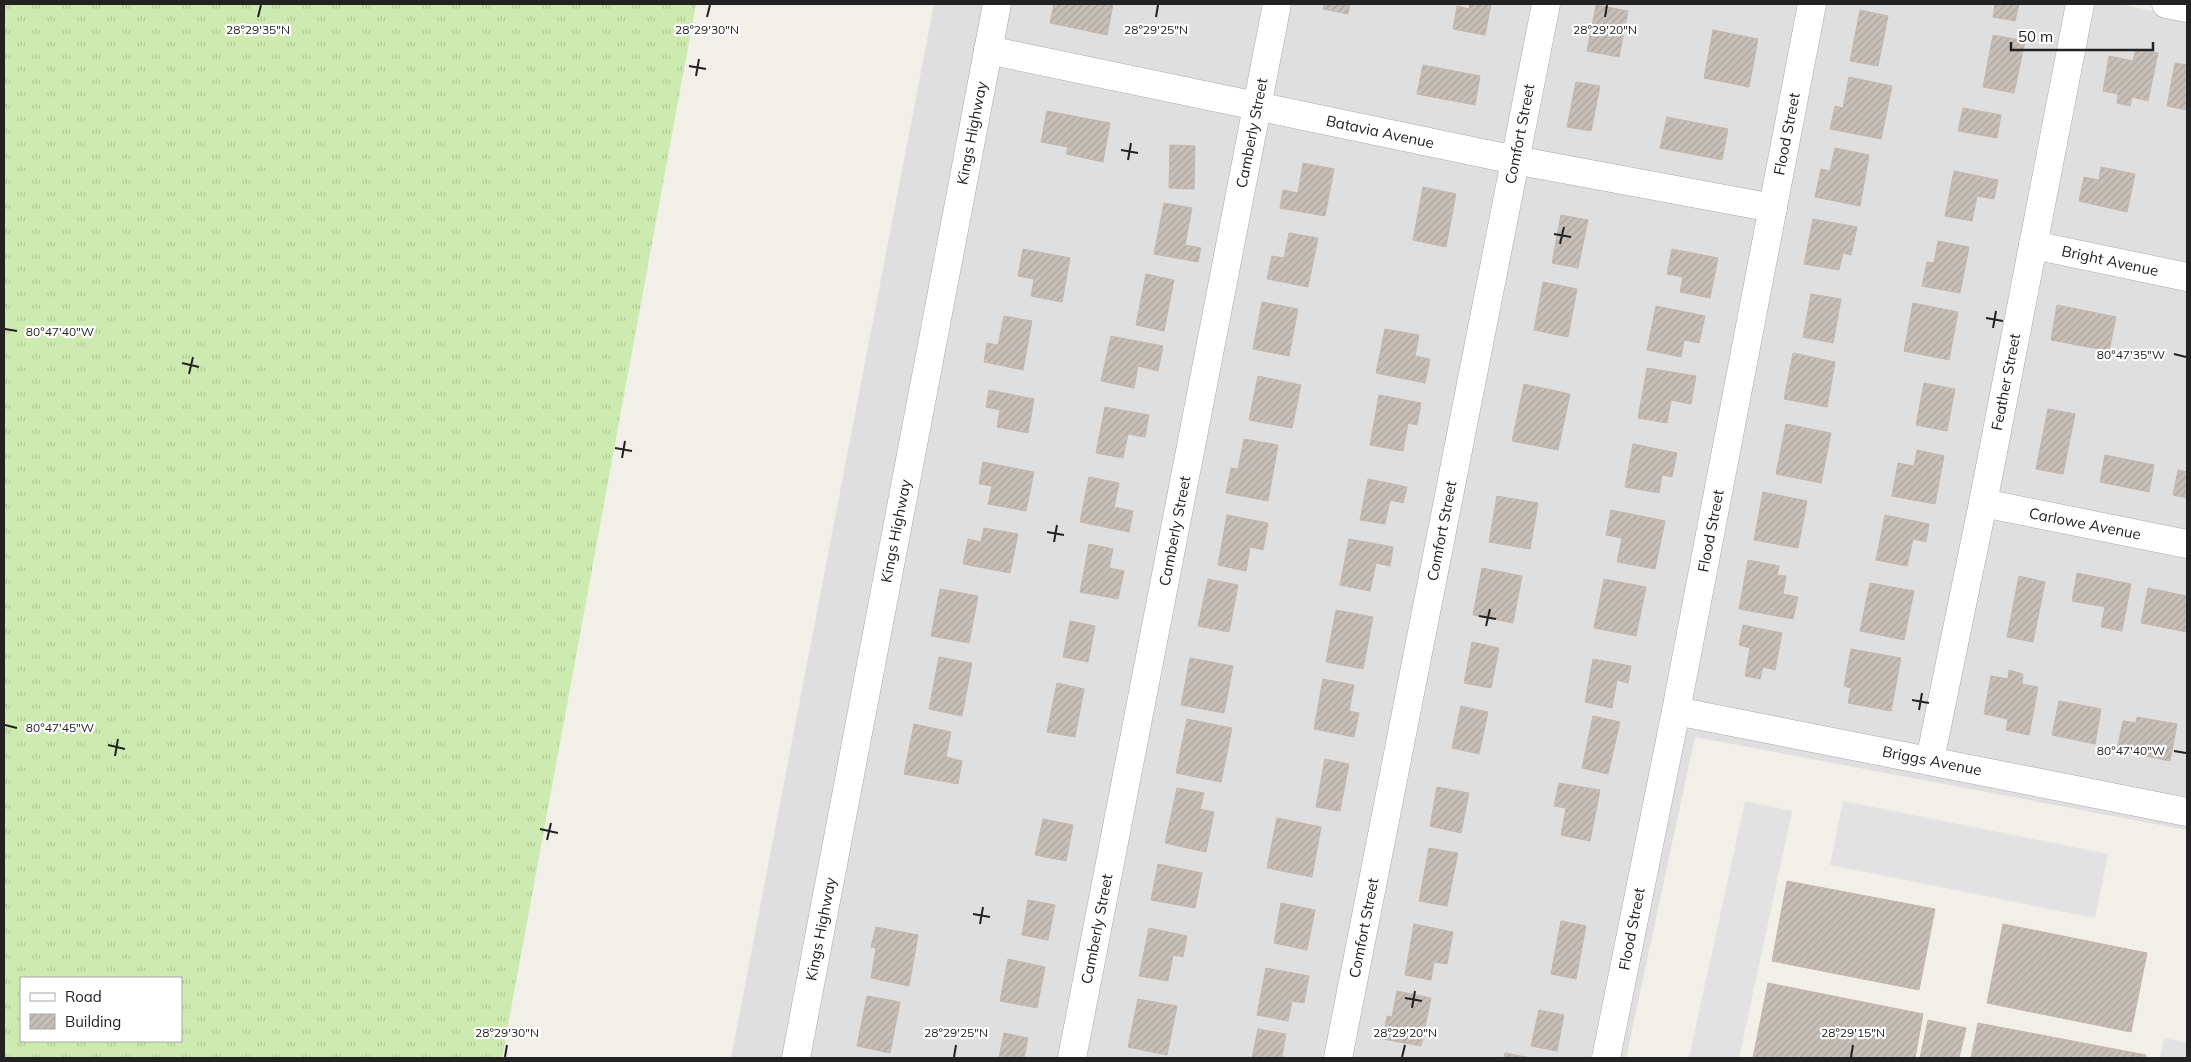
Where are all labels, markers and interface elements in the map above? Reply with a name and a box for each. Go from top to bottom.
scale bar [2011,20,2154,52]
text: 28°29'35"N [226,22,290,37]
text: 28°29'30"N [675,22,739,37]
text: 28°29'25"N [1124,22,1188,37]
text: 28°29'20"N [1573,22,1637,37]
text: 50 m [2018,27,2053,46]
street label: Camberly Street [1232,76,1271,190]
street label: Kings Highway [952,80,991,186]
street label: Comfort Street [1501,82,1539,185]
street label: Flood Street [1769,91,1804,177]
street label: Batavia Avenue [1324,111,1436,152]
street label: Bright Avenue [2060,241,2160,280]
text: 80°47'40"W [26,324,94,339]
street label: Feather Street [1987,332,2024,432]
text: 80°47'35"W [2097,347,2165,362]
street label: Camberly Street [1155,474,1194,588]
street label: Kings Highway [876,478,915,584]
street label: Comfort Street [1423,479,1461,582]
street label: Flood Street [1693,488,1728,574]
street label: Carlowe Avenue [2027,503,2143,544]
text: 80°47'45"W [26,720,94,735]
street label: Briggs Avenue [1881,742,1983,779]
text: 80°47'40"W [2097,743,2165,758]
street label: Camberly Street [1077,872,1116,986]
street label: Kings Highway [801,876,840,982]
street label: Comfort Street [1345,876,1383,979]
street label: Flood Street [1614,886,1649,972]
legend [20,977,182,1042]
text: Road [65,987,102,1006]
text: Building [65,1012,121,1031]
text: 28°29'30"N [475,1025,539,1040]
text: 28°29'25"N [924,1025,988,1040]
text: 28°29'20"N [1373,1025,1437,1040]
text: 28°29'15"N [1821,1025,1885,1040]

